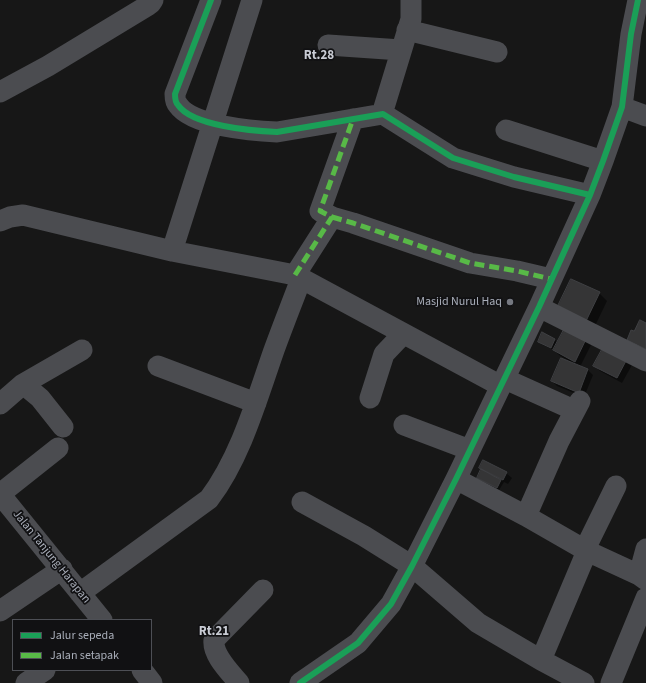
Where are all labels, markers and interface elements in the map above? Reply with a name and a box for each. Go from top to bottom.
district label: Rt.28 [304,48,334,64]
place label: Masjid Nurul Haq [416,295,502,309]
marker: Masjid Nurul Haq [505,297,515,307]
street label: Jalan Tanjung Harapan [9,508,93,606]
legend [12,619,152,671]
district label: Rt.21 [199,624,229,640]
text: Jalur sepeda [50,627,114,644]
text: Jalan setapak [50,647,119,664]

